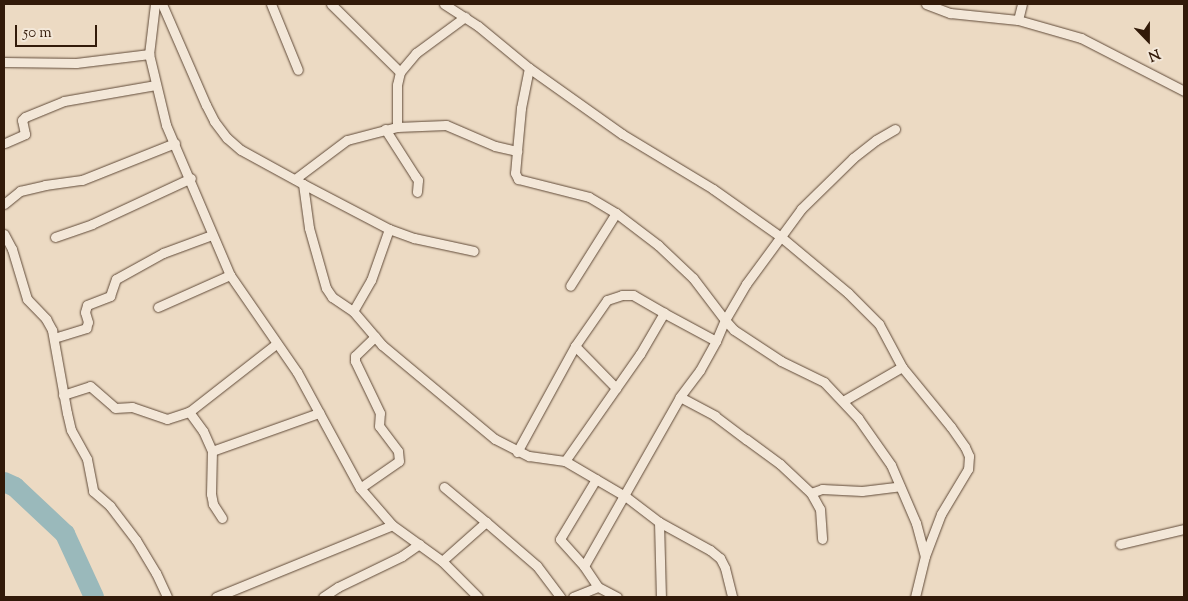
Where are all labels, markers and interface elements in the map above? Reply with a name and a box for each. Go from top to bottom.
scale bar [18,15,100,47]
north arrow [1123,15,1173,65]
text: 50 m [23,23,52,44]
text: N [1145,43,1163,65]

